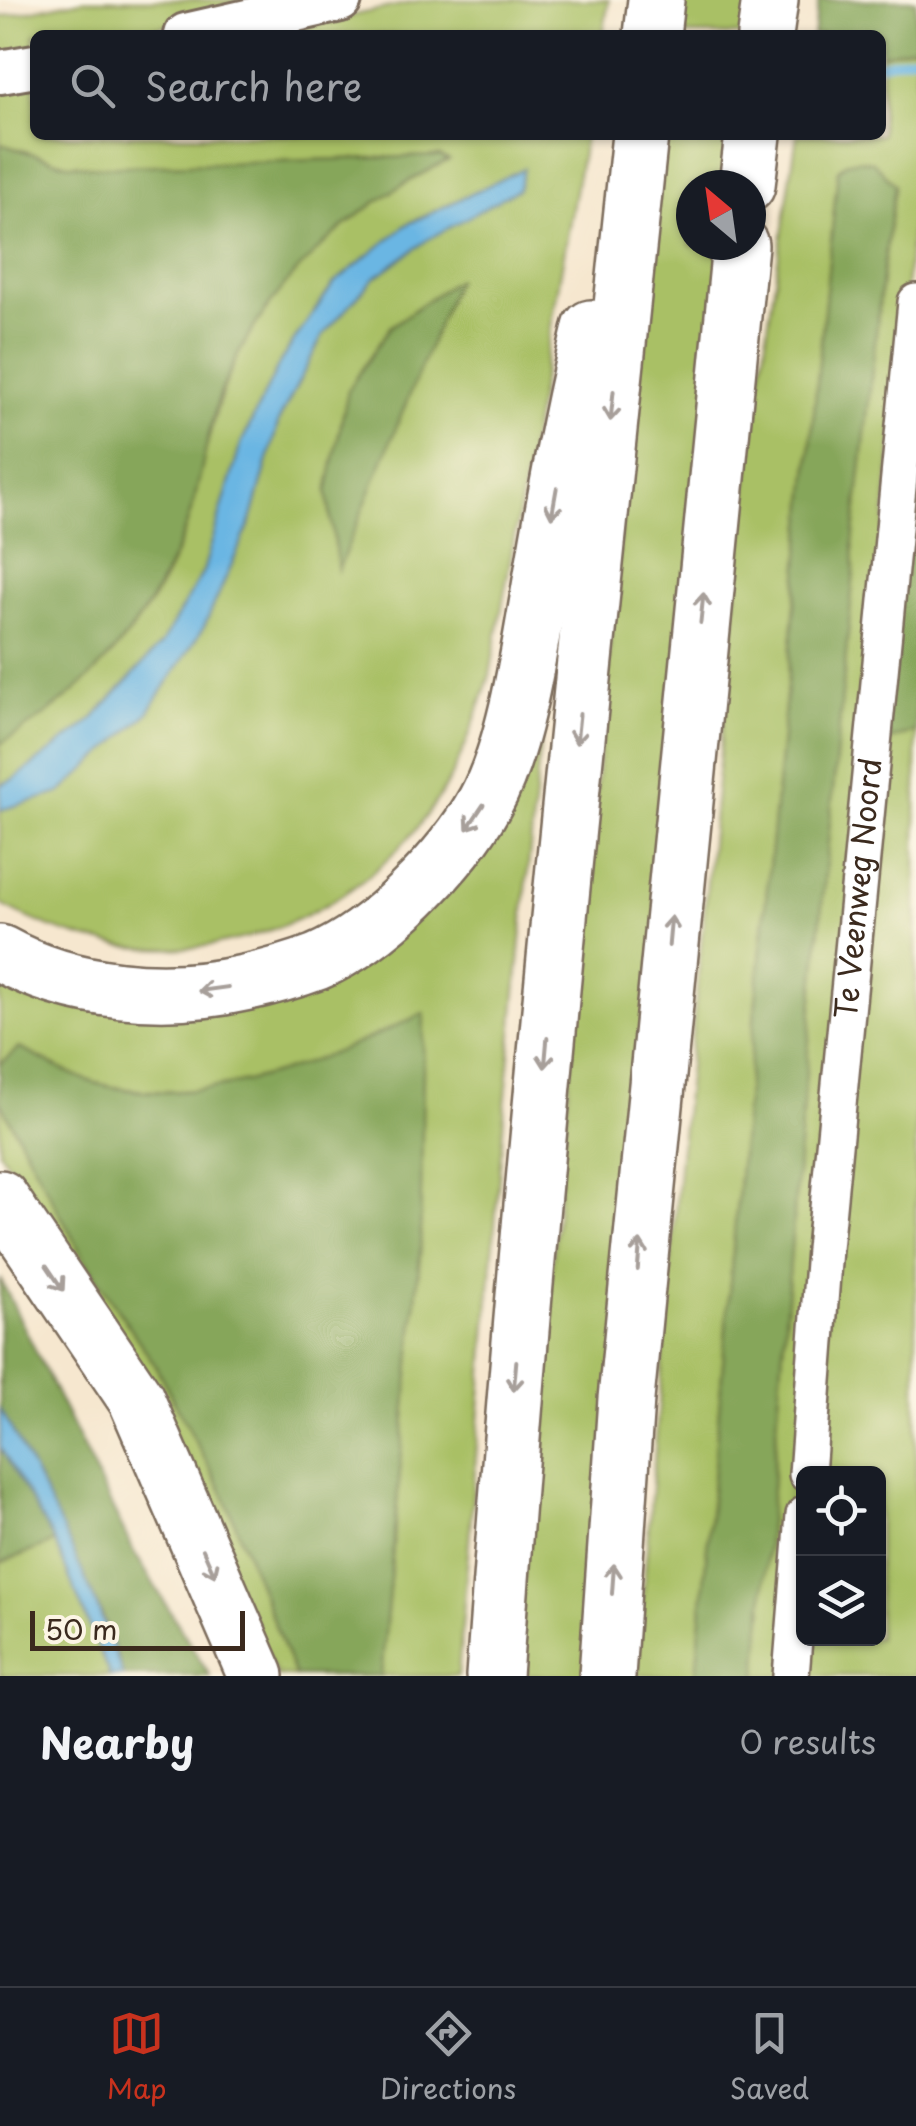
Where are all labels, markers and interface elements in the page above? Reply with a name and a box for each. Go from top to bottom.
search box [30,30,886,140]
text: Search here [145,57,362,114]
icon: search [65,58,120,113]
north arrow [676,170,766,260]
one-way arrow [602,389,621,422]
one-way arrow [544,487,563,519]
one-way arrow [693,592,712,624]
one-way arrow [568,713,587,745]
street label: Te Veenweg Noord [821,756,892,1021]
one-way arrow [465,802,486,830]
one-way arrow [661,916,680,948]
one-way arrow [197,980,229,998]
one-way arrow [537,1036,556,1068]
one-way arrow [630,1239,649,1271]
one-way arrow [44,1264,65,1292]
one-way arrow [506,1360,525,1392]
map controls [796,1466,886,1646]
button: locate [796,1466,886,1556]
one-way arrow [201,1547,219,1578]
button: layers [796,1556,886,1646]
one-way arrow [604,1563,623,1595]
scale bar [30,1606,245,1650]
text: 50 m [45,1607,118,1650]
text: Nearby [40,1710,194,1773]
text: 0 results [740,1717,876,1765]
tab: Map [107,2006,167,2109]
tab: Directions [380,2006,516,2109]
tab: Saved [730,2006,809,2109]

